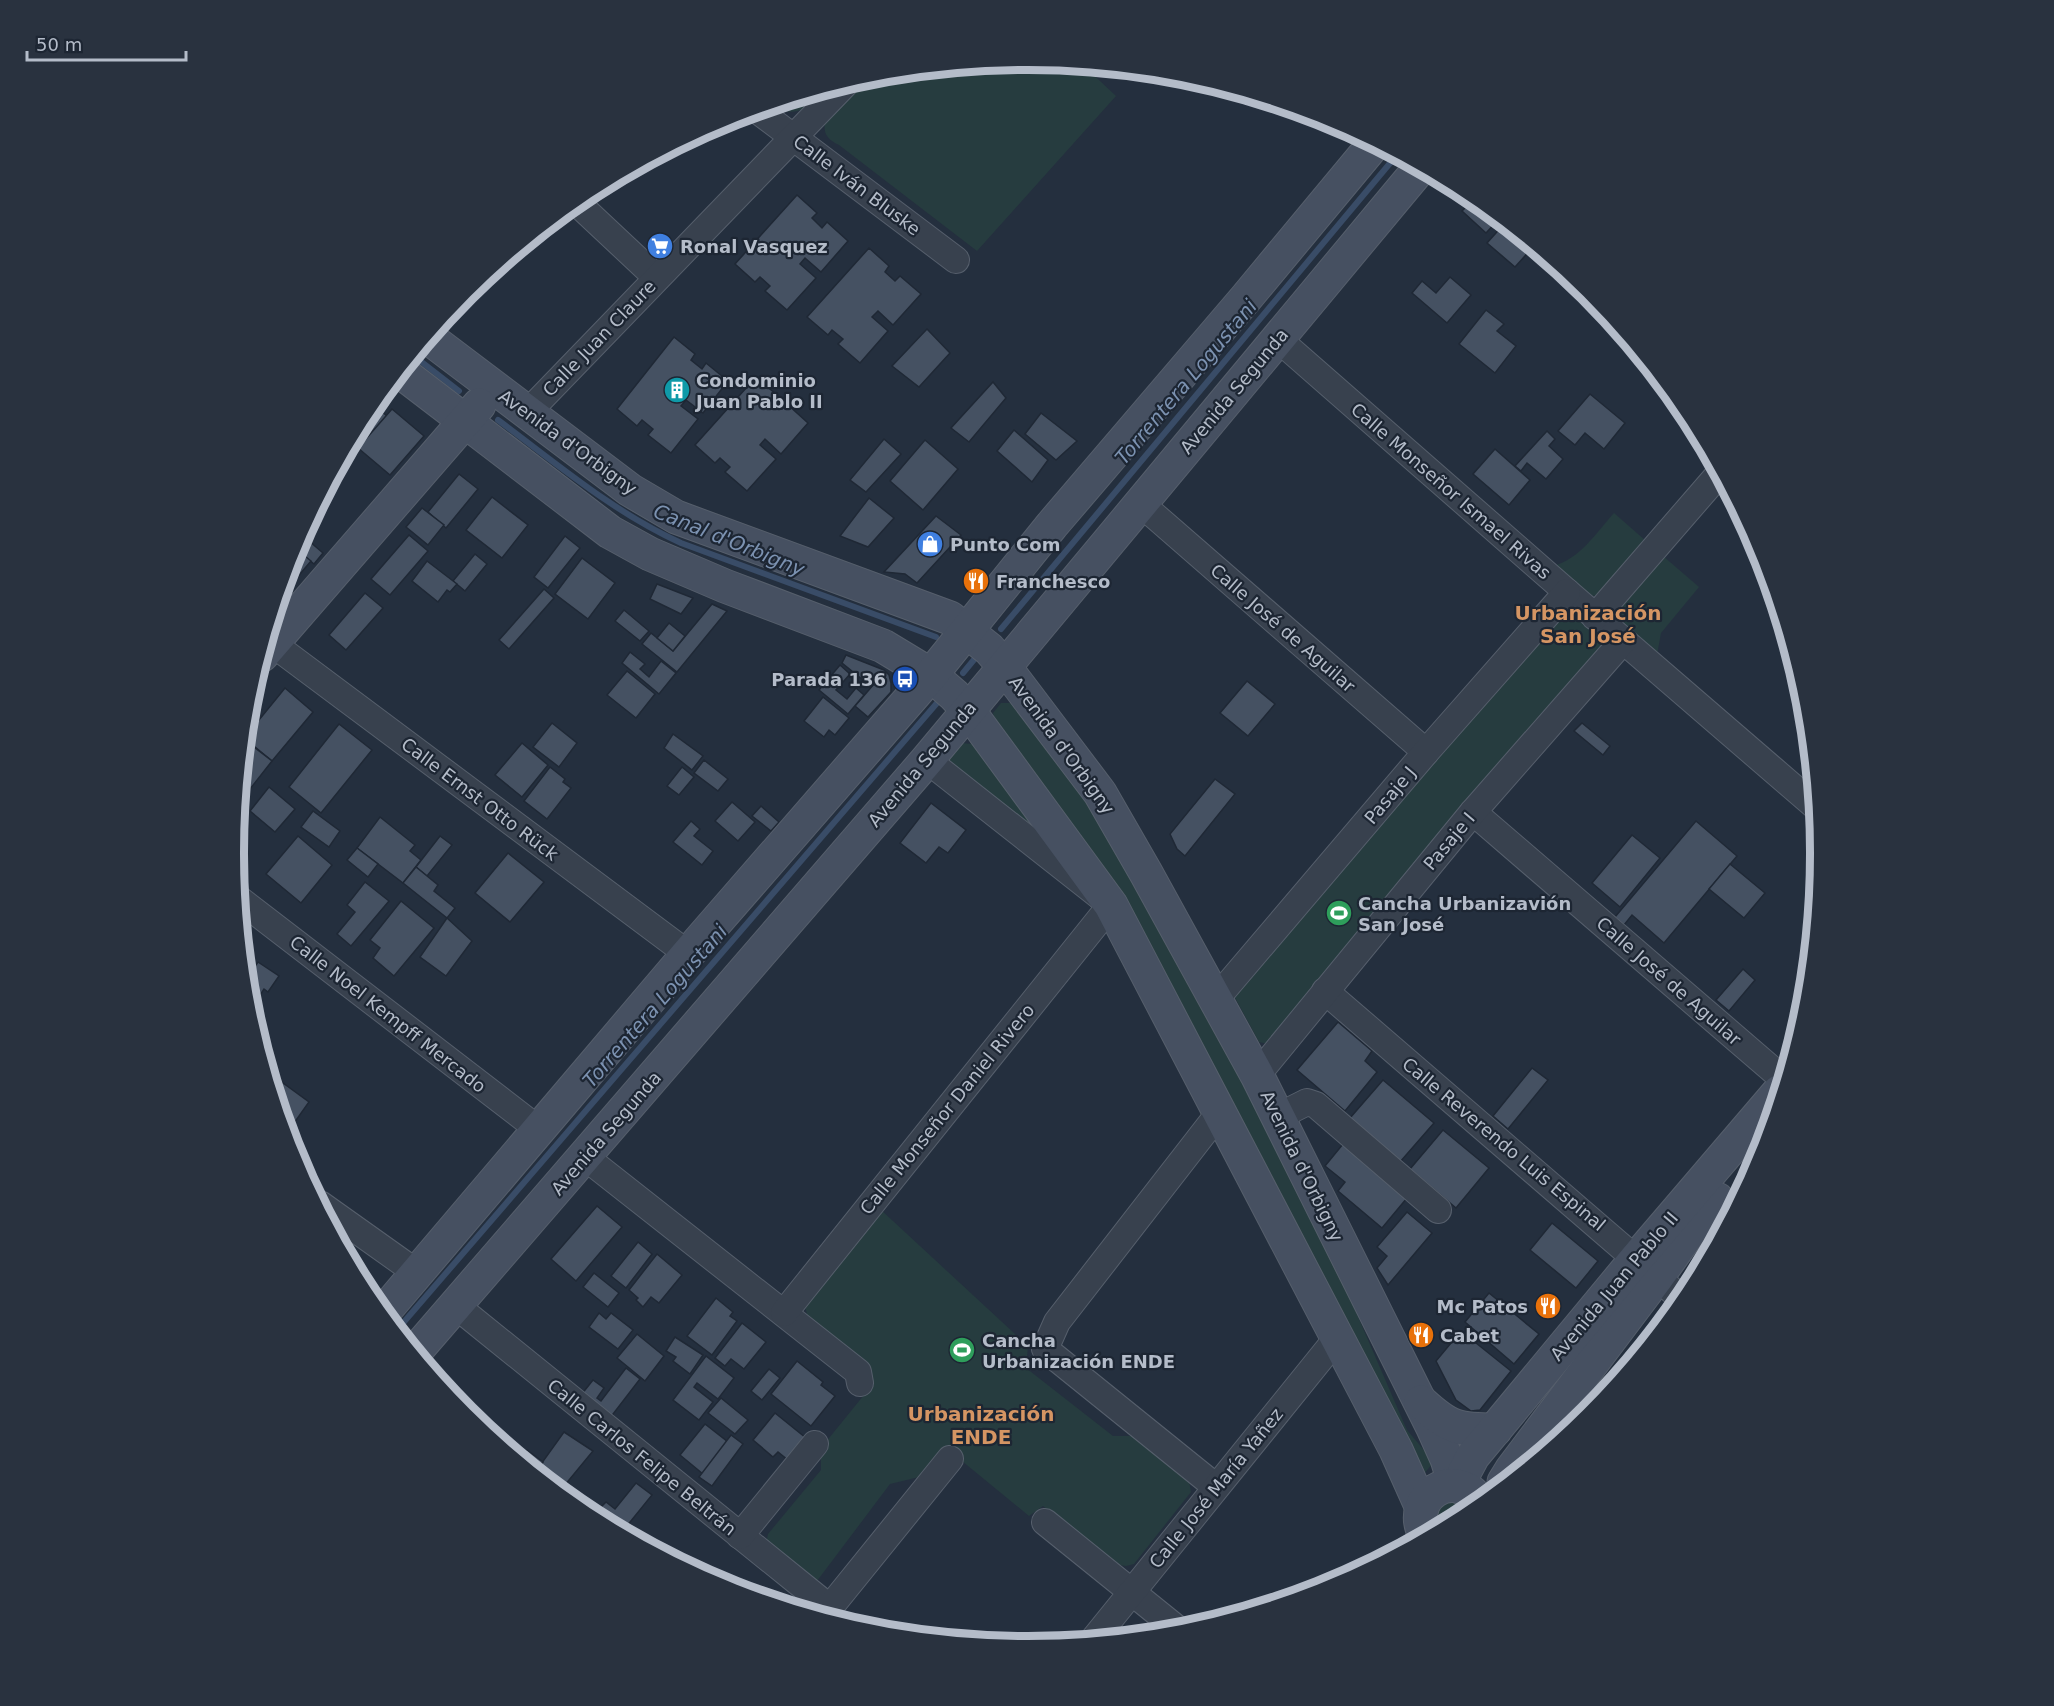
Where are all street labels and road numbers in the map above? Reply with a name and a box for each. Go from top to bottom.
street label: Calle Iván Bluske [789,130,925,240]
street label: Calle Juan Claure [538,276,660,400]
street label: Avenida Segunda [1176,324,1292,458]
street label: Avenida d'Orbigny [495,385,641,499]
street label: Calle Monseñor Ismael Rivas [1347,398,1555,584]
street label: Calle José de Aguilar [1206,559,1360,697]
street label: Avenida d'Orbigny [1005,672,1119,818]
street label: Avenida Segunda [864,697,980,831]
street label: Calle Ernst Otto Rück [397,733,563,865]
street label: Pasaje J [1360,762,1420,828]
street label: Pasaje I [1419,808,1479,874]
street label: Calle José de Aguilar [1592,912,1746,1050]
street label: Calle Noel Kempff Mercado [286,931,490,1097]
street label: Calle Monseñor Daniel Rivero [856,1000,1038,1218]
street label: Calle Reverendo Luis Espinal [1398,1053,1610,1235]
street label: Avenida Segunda [547,1067,665,1199]
street label: Avenida d'Orbigny [1256,1087,1348,1245]
street label: Avenida Juan Pablo II [1546,1208,1682,1364]
street label: Calle Carlos Felipe Beltrán [543,1374,741,1540]
street label: Calle José María Yañez [1145,1404,1287,1572]

